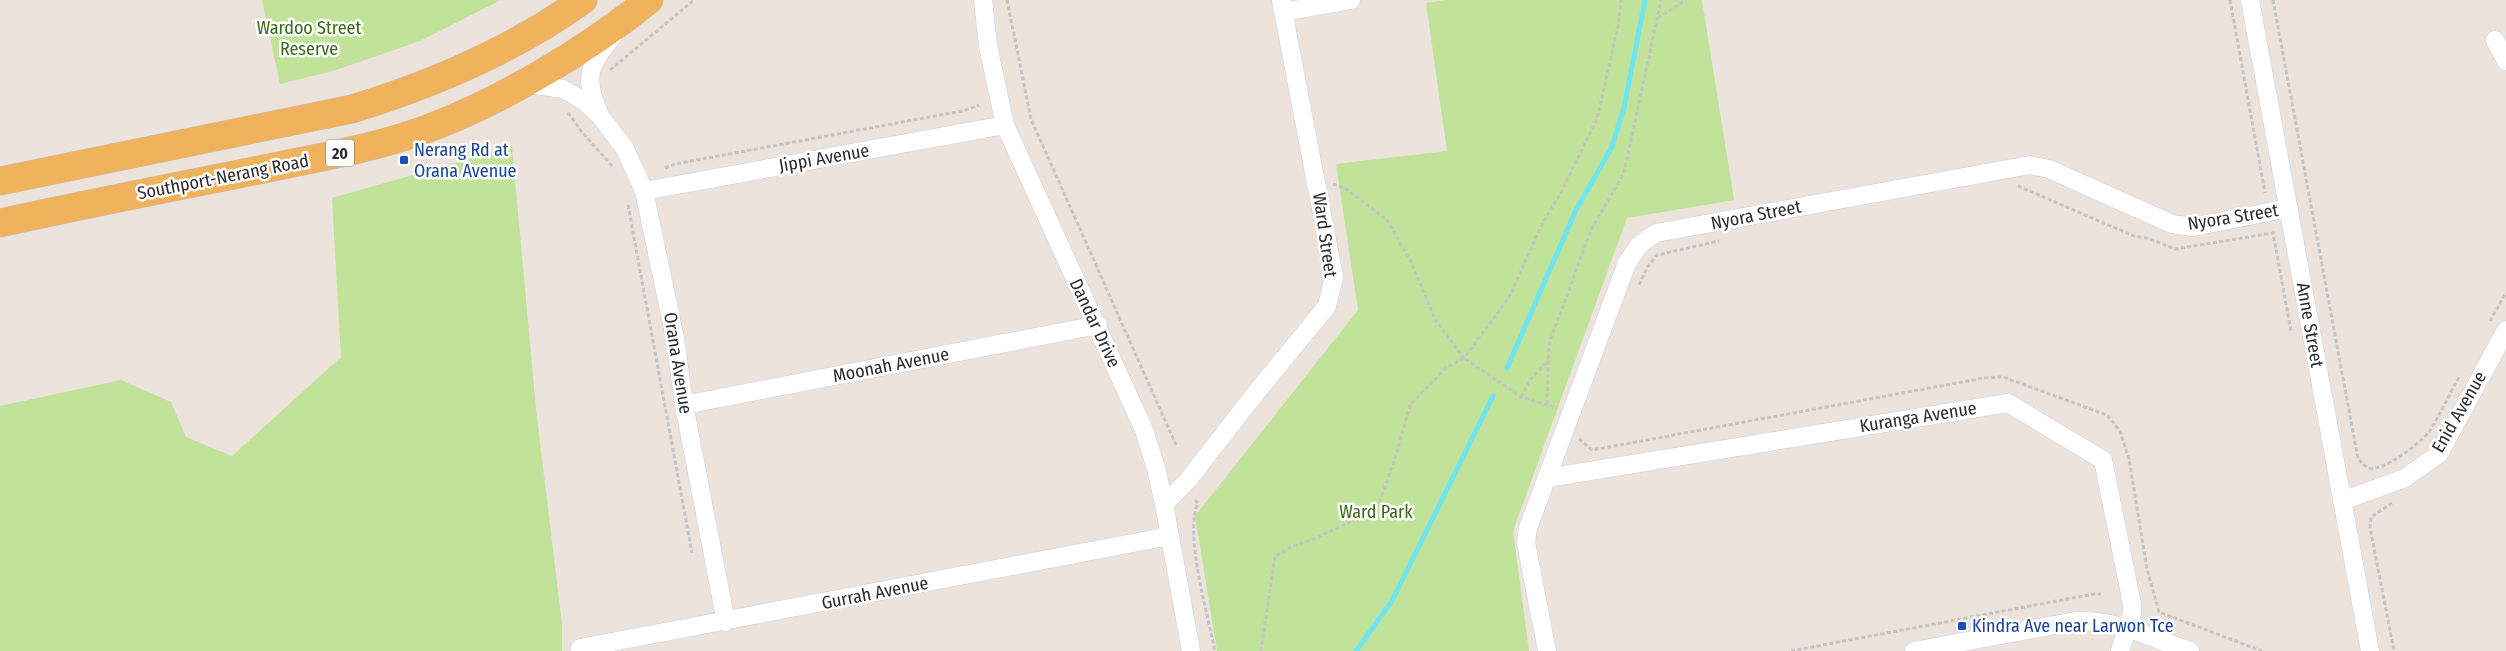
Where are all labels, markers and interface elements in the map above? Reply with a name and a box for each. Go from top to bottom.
park label: Wardoo Street Reserve [257,17,361,60]
place label: Nerang Rd at Orana Avenue [414,139,517,182]
street label: Jippi Avenue [777,139,871,177]
road number: 20 [326,140,354,167]
street label: Southport-Nerang Road [135,150,311,204]
marker: Nerang Rd at Orana Avenue [398,154,410,166]
street label: Ward Street [1308,191,1342,279]
street label: Nyora Street [1709,195,1803,235]
street label: Nyora Street [2186,199,2280,235]
street label: Dandar Drive [1065,275,1125,371]
street label: Anne Street [2292,281,2328,369]
street label: Orana Avenue [659,311,697,415]
street label: Moonah Avenue [831,343,951,387]
street label: Enid Avenue [2427,367,2491,457]
street label: Kuranga Avenue [1858,397,1978,437]
park label: Ward Park [1339,501,1413,523]
street label: Gurrah Avenue [820,572,930,614]
place label: Kindra Ave near Larwon Tce [1972,615,2174,637]
marker: Kindra Ave near Larwon Tce [1956,620,1968,632]

